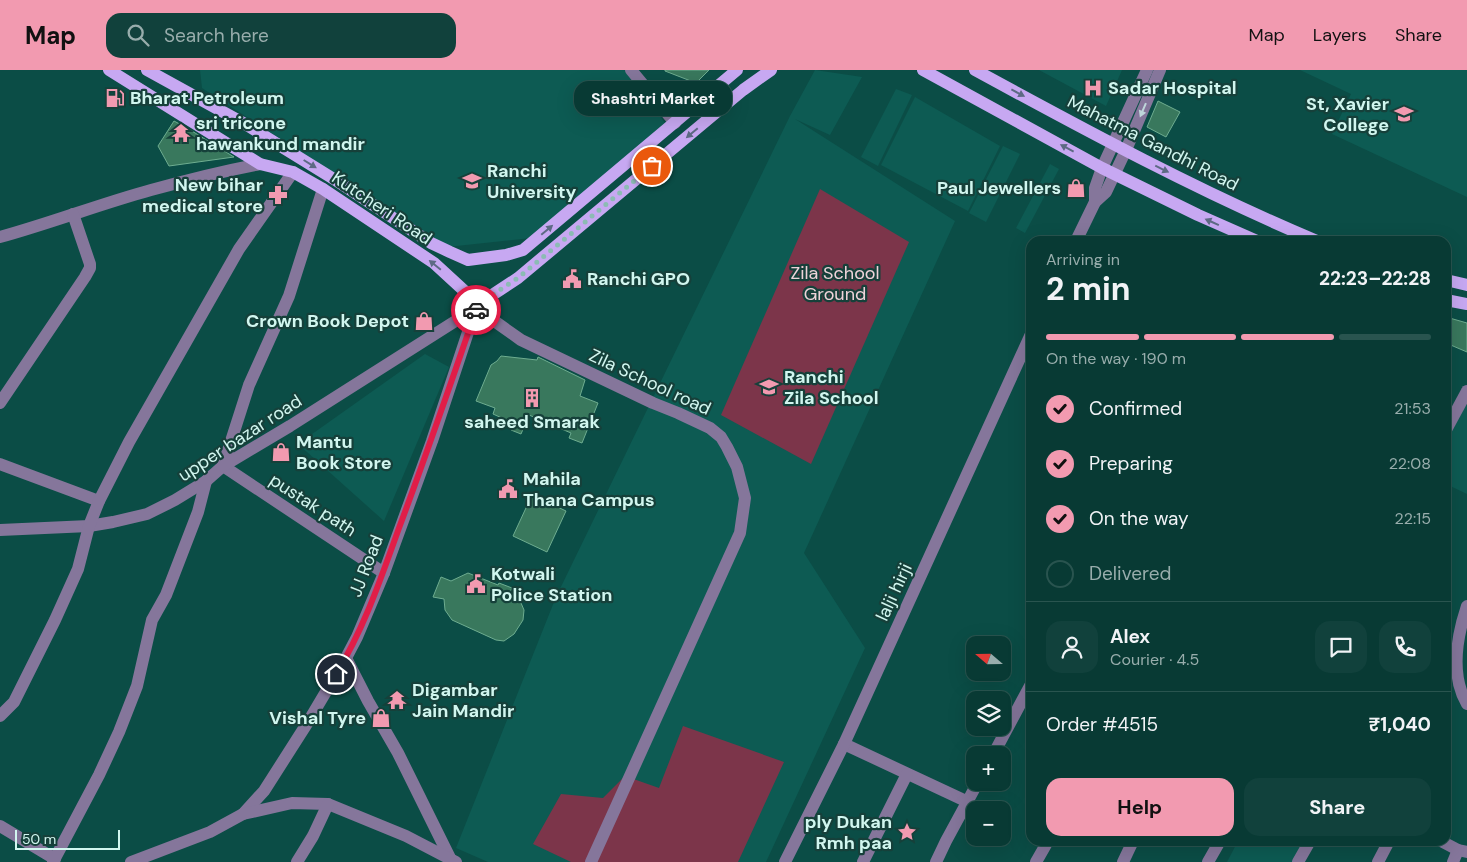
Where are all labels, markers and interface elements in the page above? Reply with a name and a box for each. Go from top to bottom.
search box [106,13,456,58]
text: Map [25,20,76,51]
icon: search [124,21,152,49]
text: Search here [164,23,269,48]
text: Map [1249,23,1285,47]
text: Layers [1313,23,1367,47]
text: Share [1395,23,1442,47]
place label: Sadar Hospital [1108,76,1237,100]
hospital icon: Sadar Hospital [1082,77,1104,99]
callout: Shashtri Market [573,81,731,116]
place label: Bharat Petroleum [130,86,284,110]
fuel station icon: Bharat Petroleum [104,87,126,109]
text: Shashtri Market [591,88,715,109]
one-way arrow [1011,89,1025,97]
street label: Mahatma Gandhi Road [1063,89,1243,197]
place label: St, Xavier College [1306,92,1389,137]
one-way arrow [1139,103,1147,117]
school or university icon: St, Xavier College [1393,103,1415,125]
place label: sri tricone hawankund mandir [196,111,365,156]
temple icon: sri tricone hawankund mandir [170,122,192,144]
one-way arrow [685,127,698,138]
one-way arrow [1060,144,1075,152]
pin [631,145,673,187]
icon: bag [638,152,666,180]
place label: Ranchi University [487,159,577,204]
one-way arrow [304,160,317,169]
one-way arrow [1155,165,1169,173]
street label: Kutcheri Road [327,166,437,250]
school or university icon: Ranchi University [461,170,483,192]
place label: New bihar medical store [142,173,263,218]
place label: Paul Jewellers [937,176,1061,200]
shop icon: Paul Jewellers [1065,177,1087,199]
pharmacy icon: New bihar medical store [267,184,289,206]
one-way arrow [1205,217,1219,225]
one-way arrow [541,225,553,236]
text: Arriving in [1046,249,1120,270]
one-way arrow [428,259,441,270]
park label: Zila School Ground [790,261,880,306]
text: 22:23–22:28 [1319,266,1431,291]
place label: Ranchi GPO [587,267,690,291]
public building icon: Ranchi GPO [561,268,583,290]
text: 2 min [1046,268,1131,310]
courier [451,285,501,335]
icon: car [462,296,490,324]
place label: Crown Book Depot [246,309,409,333]
shop icon: Crown Book Depot [413,310,435,332]
street label: Zila School road [585,343,715,421]
text: On the way · 190 m [1046,348,1186,369]
place label: Ranchi Zila School [784,365,879,410]
school or university icon: Ranchi Zila School [758,376,780,398]
building icon: saheed Smarak [521,387,543,409]
street label: upper bazar road [173,389,307,487]
icon: check [1046,395,1074,423]
text: Confirmed [1089,396,1182,421]
text: 21:53 [1394,398,1431,419]
place label: saheed Smarak [464,410,600,434]
place label: Mantu Book Store [296,430,392,475]
shop icon: Mantu Book Store [270,441,292,463]
icon: check [1046,450,1074,478]
text: Preparing [1089,451,1173,476]
text: 22:08 [1389,453,1431,474]
place label: Mahila Thana Campus [523,467,655,512]
street label: pustak path [265,468,361,542]
public building icon: Mahila Thana Campus [497,478,519,500]
icon: check [1046,505,1074,533]
text: On the way [1089,506,1189,531]
text: 22:15 [1395,508,1431,529]
street label: JJ Road [343,531,389,601]
street label: lalji hirji [870,559,918,625]
text: Delivered [1089,561,1171,586]
place label: Kotwali Police Station [491,562,612,607]
public building icon: Kotwali Police Station [465,573,487,595]
button: person [1046,621,1098,673]
button: chat [1315,621,1367,673]
button: phone [1379,621,1431,673]
text: Alex [1110,624,1150,649]
north arrow [966,636,1011,681]
map controls [966,636,1011,846]
text: Courier · 4.5 [1110,649,1199,670]
pin [315,653,357,695]
icon: home [322,660,350,688]
place label: Digambar Jain Mandir [412,678,514,723]
temple icon: Digambar Jain Mandir [386,689,408,711]
button: layers [966,691,1011,736]
place label: Vishal Tyre [269,706,366,730]
shop icon: Vishal Tyre [370,707,392,729]
text: Order #4515 [1046,712,1158,737]
text: ₹1,040 [1369,712,1431,737]
button: + [966,746,1011,791]
button: Help [1046,778,1234,836]
button: Share [1244,778,1431,836]
button: − [966,801,1011,846]
place label: ply Dukan Rmh paa [805,810,892,855]
place icon: ply Dukan Rmh paa [896,821,918,843]
scale bar [15,827,120,850]
text: 50 m [22,830,56,848]

